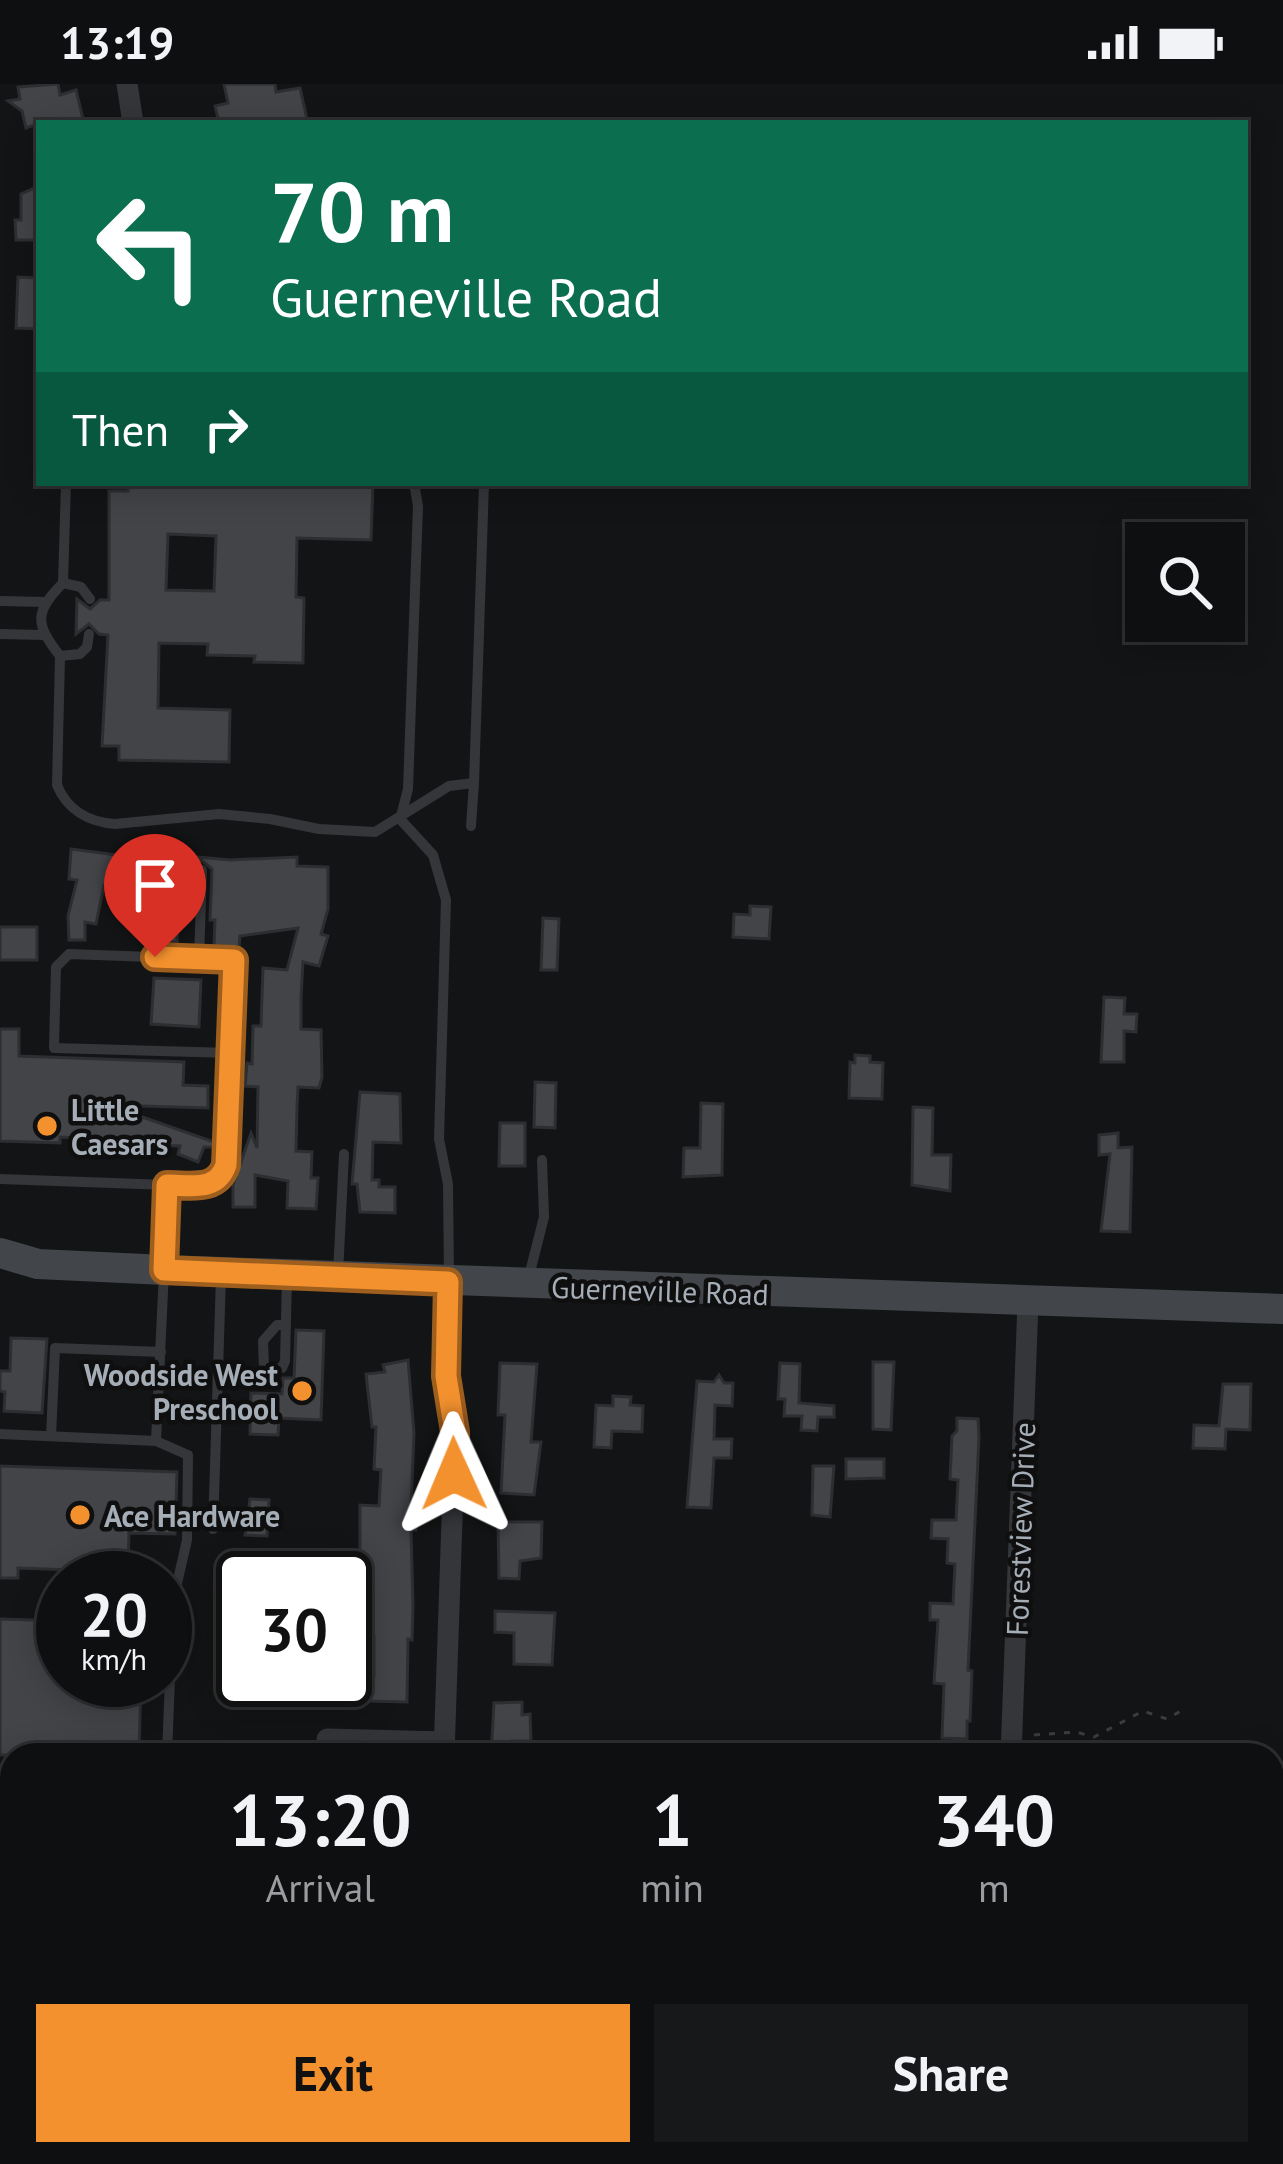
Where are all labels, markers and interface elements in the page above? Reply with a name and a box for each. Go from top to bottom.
text: 13:19 [60,13,174,71]
text: 70 m [270,156,454,265]
icon: left [72,168,228,324]
text: Guerneville Road [270,262,662,332]
icon: right [193,396,259,462]
text: Then [72,400,169,458]
map controls [1125,522,1245,642]
button: search [1125,522,1245,642]
pin [104,834,206,957]
icon: arrive [122,852,188,918]
place label: Little Caesars [71,1090,168,1163]
marker: Little Caesars [34,1113,60,1139]
street label: Guerneville Road [551,1267,769,1313]
place label: Woodside West Preschool [84,1355,279,1428]
marker: Woodside West Preschool [289,1378,315,1404]
position arrow [391,1411,517,1537]
street label: Forestview Drive [997,1421,1043,1637]
place label: Ace Hardware [104,1496,280,1535]
marker: Ace Hardware [67,1502,93,1528]
speed limit sign: 30 [216,1551,372,1707]
text: 20 [80,1575,148,1653]
text: km/h [81,1639,147,1678]
text: 13:20 [229,1773,412,1866]
text: 1 [652,1773,693,1866]
text: 340 [933,1773,1055,1866]
text: Arrival [266,1862,375,1913]
text: min [640,1862,704,1913]
text: m [978,1862,1010,1913]
button: Exit [36,2004,630,2142]
button: Share [654,2004,1248,2142]

